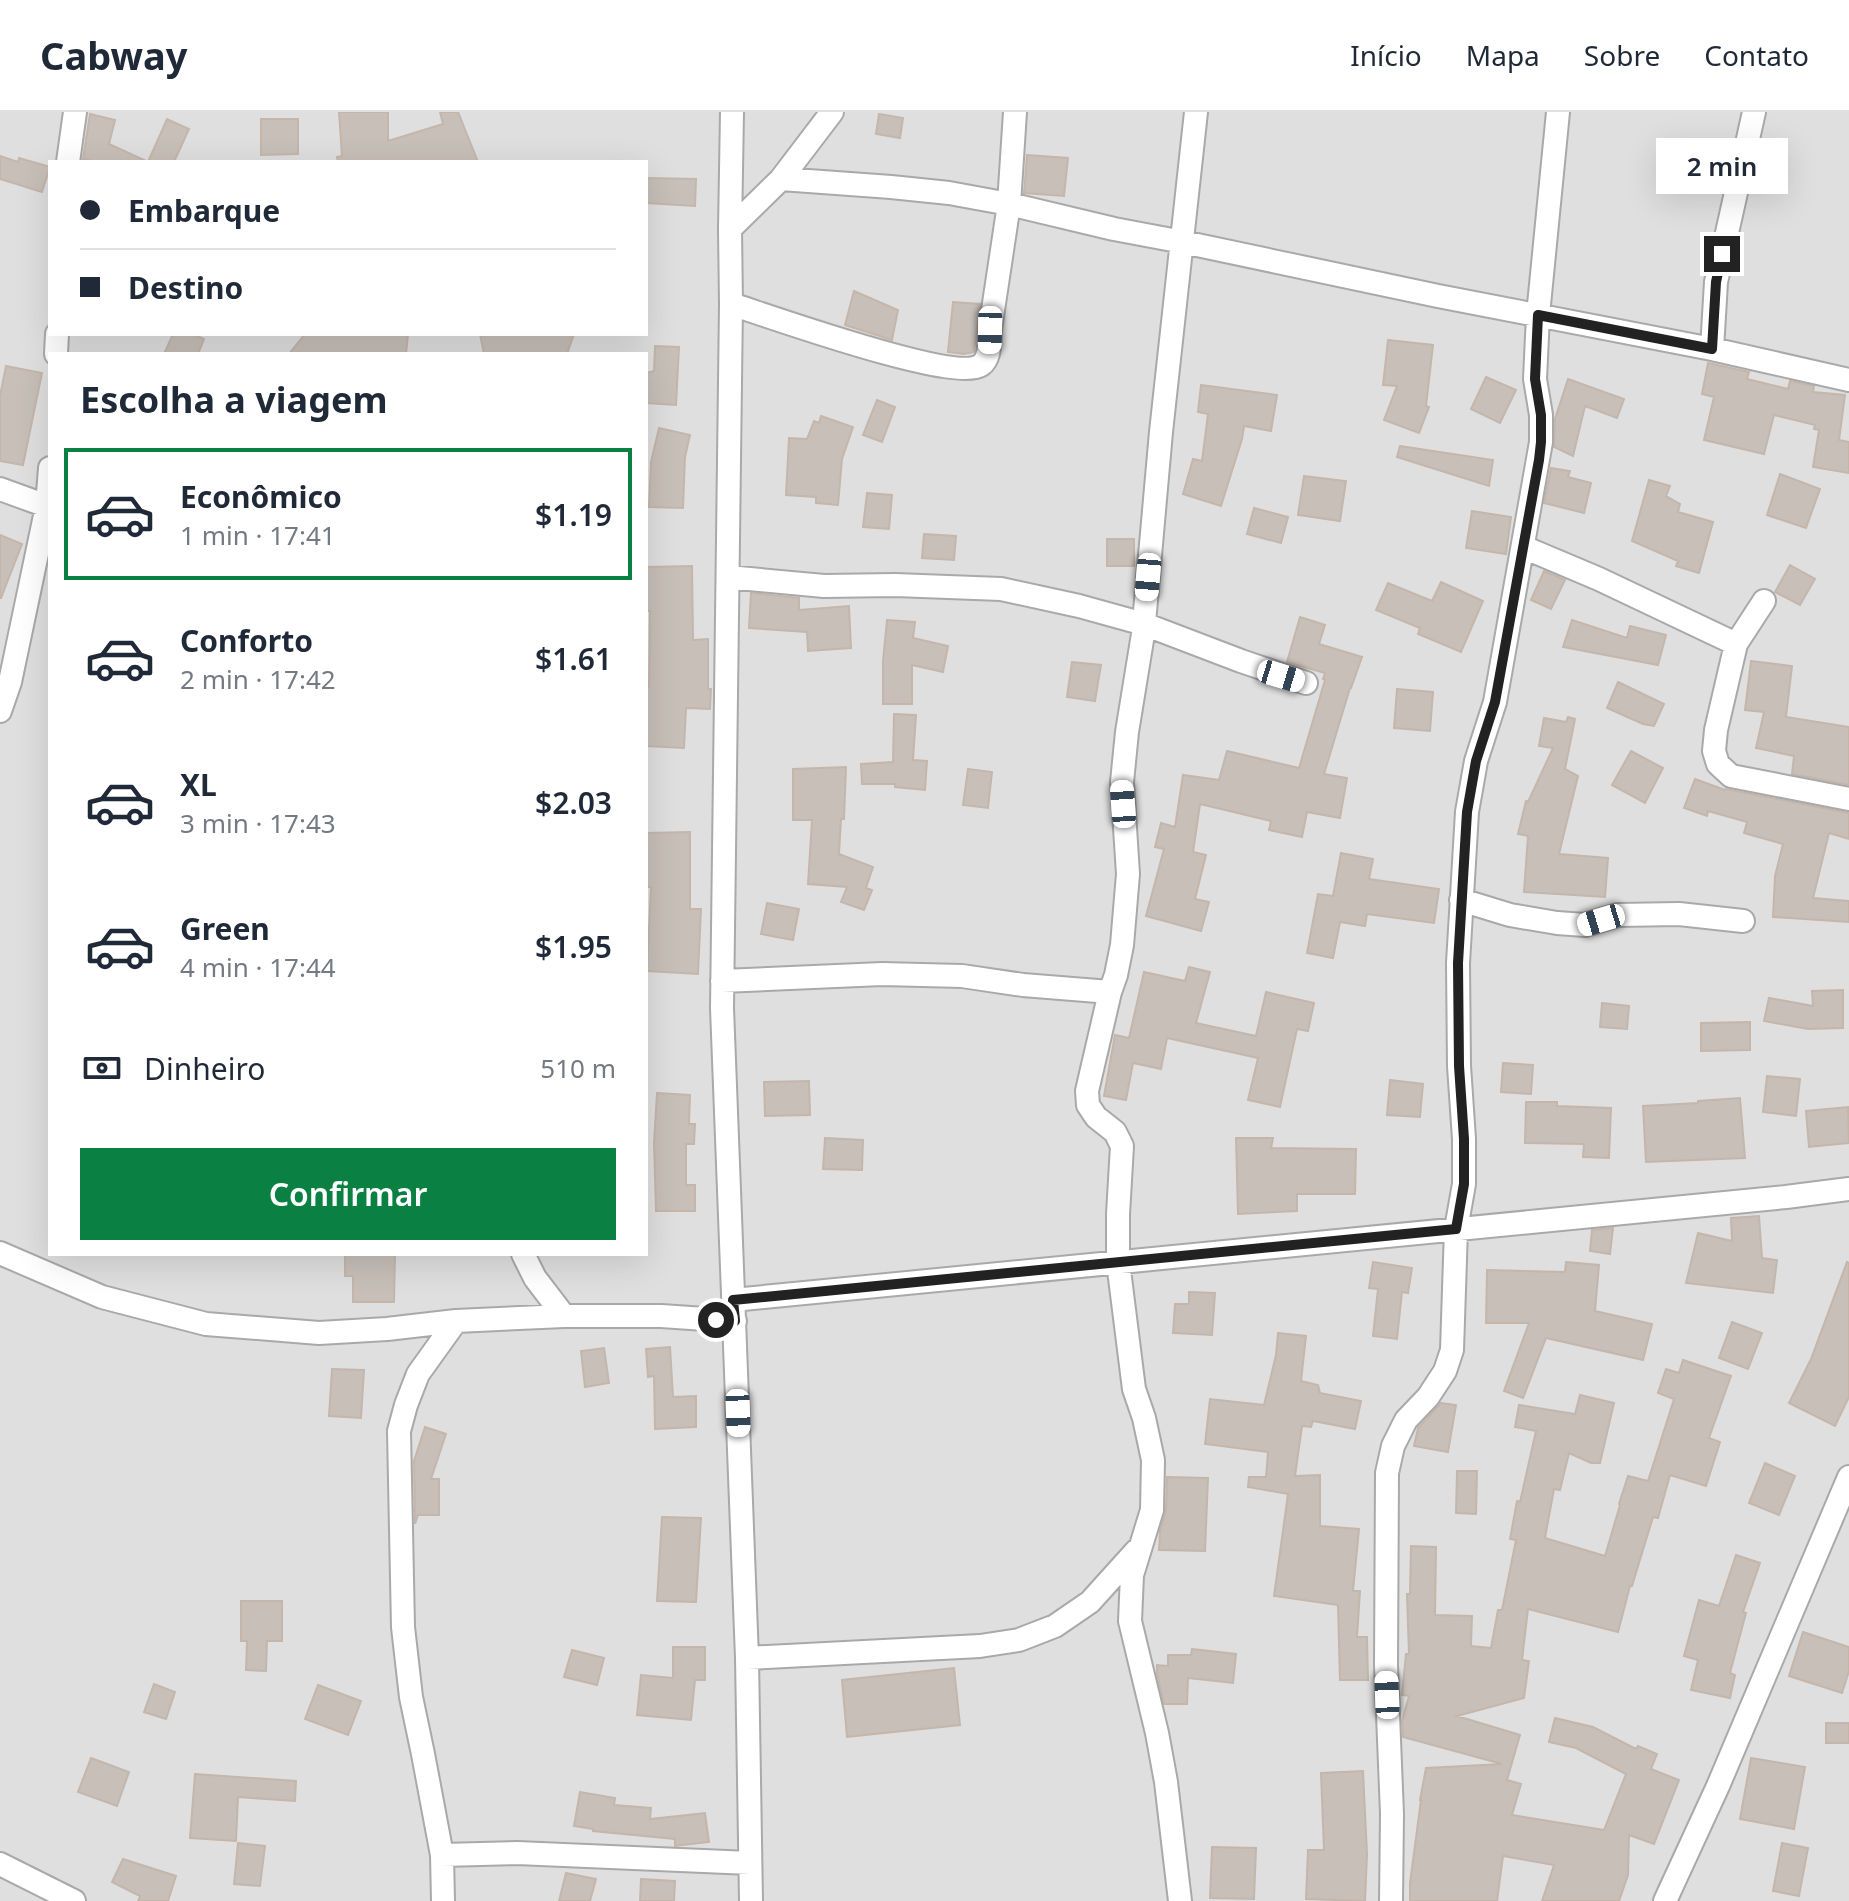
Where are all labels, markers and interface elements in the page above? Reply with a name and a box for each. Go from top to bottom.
text: Cabway [40,29,187,81]
text: Início [1350,36,1422,74]
text: Mapa [1466,36,1540,74]
text: Sobre [1584,36,1660,74]
text: Contato [1704,36,1809,74]
callout: 2 min [1656,138,1788,194]
text: 2 min [1687,148,1757,184]
text: Embarque [128,190,280,231]
route end [1704,236,1740,272]
text: Destino [128,267,243,308]
car [978,306,1002,354]
text: Escolha a viagem [80,375,388,424]
text: Econômico [180,476,342,517]
icon: car [84,478,156,550]
text: $1.19 [535,494,612,535]
text: 1 min · 17:41 [180,517,336,553]
car [1134,552,1162,602]
text: Conforto [180,620,313,661]
icon: car [84,622,156,694]
text: $1.61 [535,638,612,679]
car [1255,658,1307,694]
text: 2 min · 17:42 [180,661,336,697]
text: XL [180,764,217,805]
icon: car [84,766,156,838]
car [1109,779,1137,829]
text: $2.03 [535,782,612,823]
text: 3 min · 17:43 [180,805,336,841]
car [1575,902,1627,938]
text: Green [180,908,270,949]
icon: car [84,910,156,982]
text: $1.95 [535,926,612,967]
text: 4 min · 17:44 [180,949,336,985]
icon: cash [80,1046,124,1090]
text: Dinheiro [144,1048,265,1089]
text: 510 m [540,1050,616,1086]
button: Confirmar [80,1148,616,1240]
route start [698,1302,734,1338]
car [725,1389,751,1437]
car [1374,1671,1400,1719]

